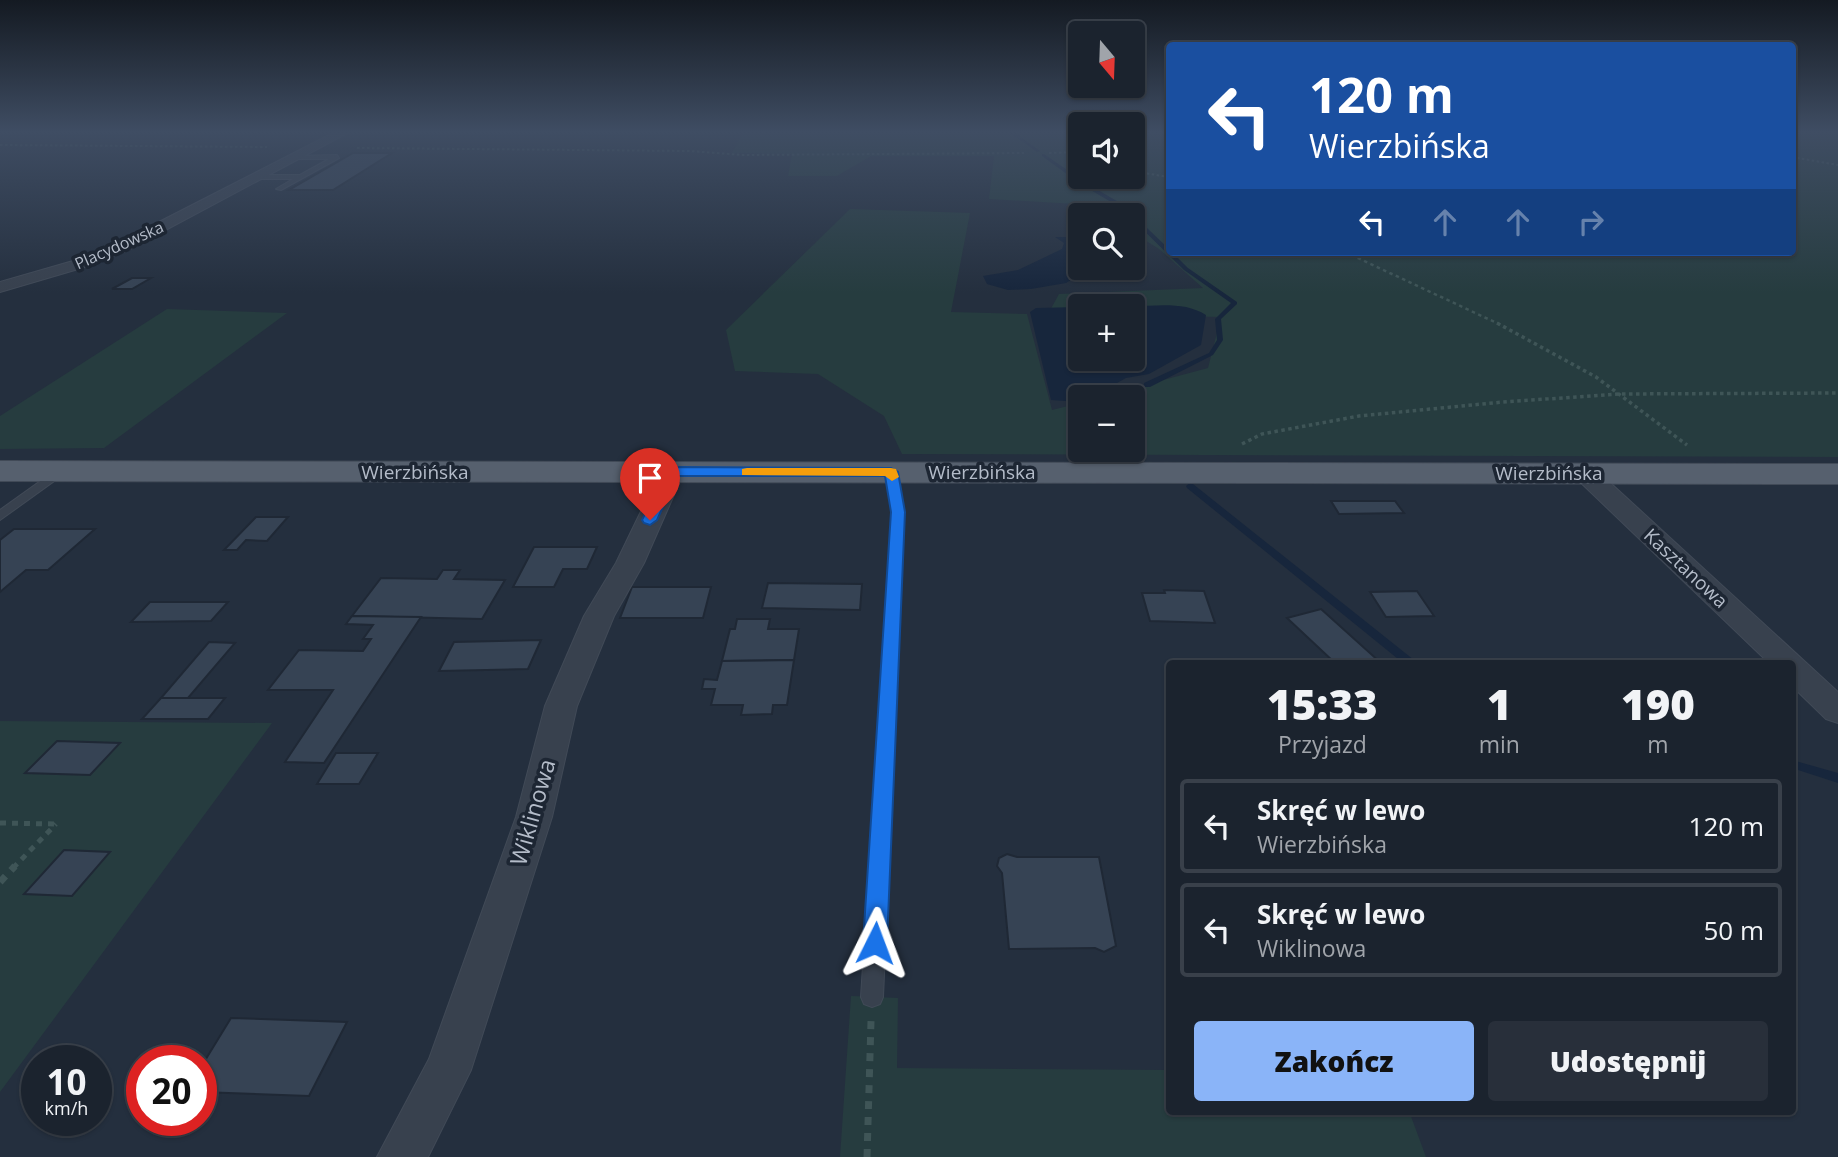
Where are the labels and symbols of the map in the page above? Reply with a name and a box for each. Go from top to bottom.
north arrow [1068,21,1144,98]
street label: Placydowska [71,216,167,274]
pin [620,448,680,520]
street label: Wierzbińska [361,459,469,485]
street label: Wierzbińska [928,459,1036,485]
street label: Wierzbińska [1495,460,1603,486]
street label: Kasztanowa [1638,522,1734,614]
street label: Wiklinowa [502,755,562,869]
position arrow [838,906,912,980]
speed limit sign: 20 [126,1045,217,1136]

